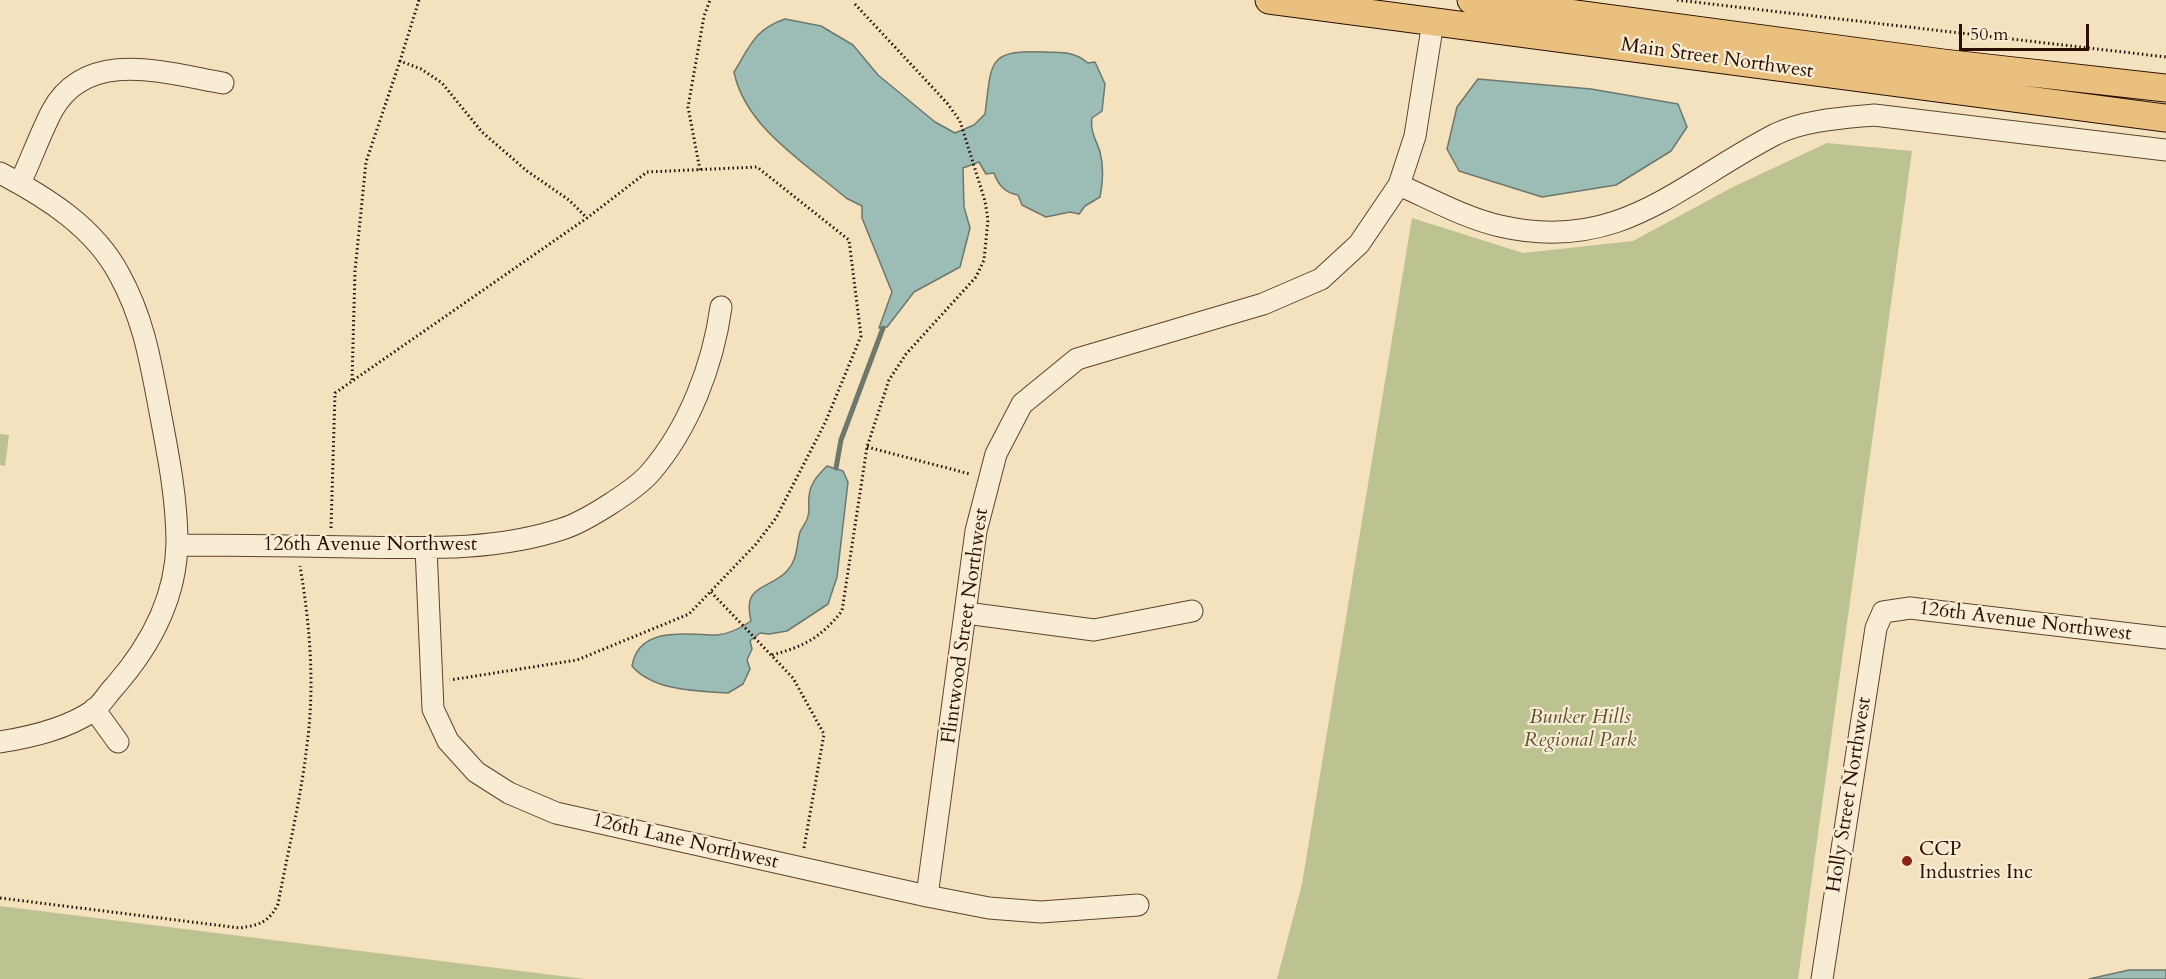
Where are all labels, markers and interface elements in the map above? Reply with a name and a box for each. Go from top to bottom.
scale bar [1962,12,2092,50]
text: 50 m [1970,22,2009,47]
street label: Main Street Northwest [1619,34,1815,84]
street label: Flintwood Street Northwest [938,507,994,745]
street label: 126th Avenue Northwest [263,533,477,557]
street label: 126th Avenue Northwest [1917,597,2133,647]
street label: Holly Street Northwest [1823,695,1877,895]
park label: Bunker Hills Regional Park [1524,706,1636,753]
street label: 126th Lane Northwest [589,809,781,875]
place label: CCP Industries Inc [1919,838,2033,885]
marker: CCP Industries Inc [1900,854,1914,868]

